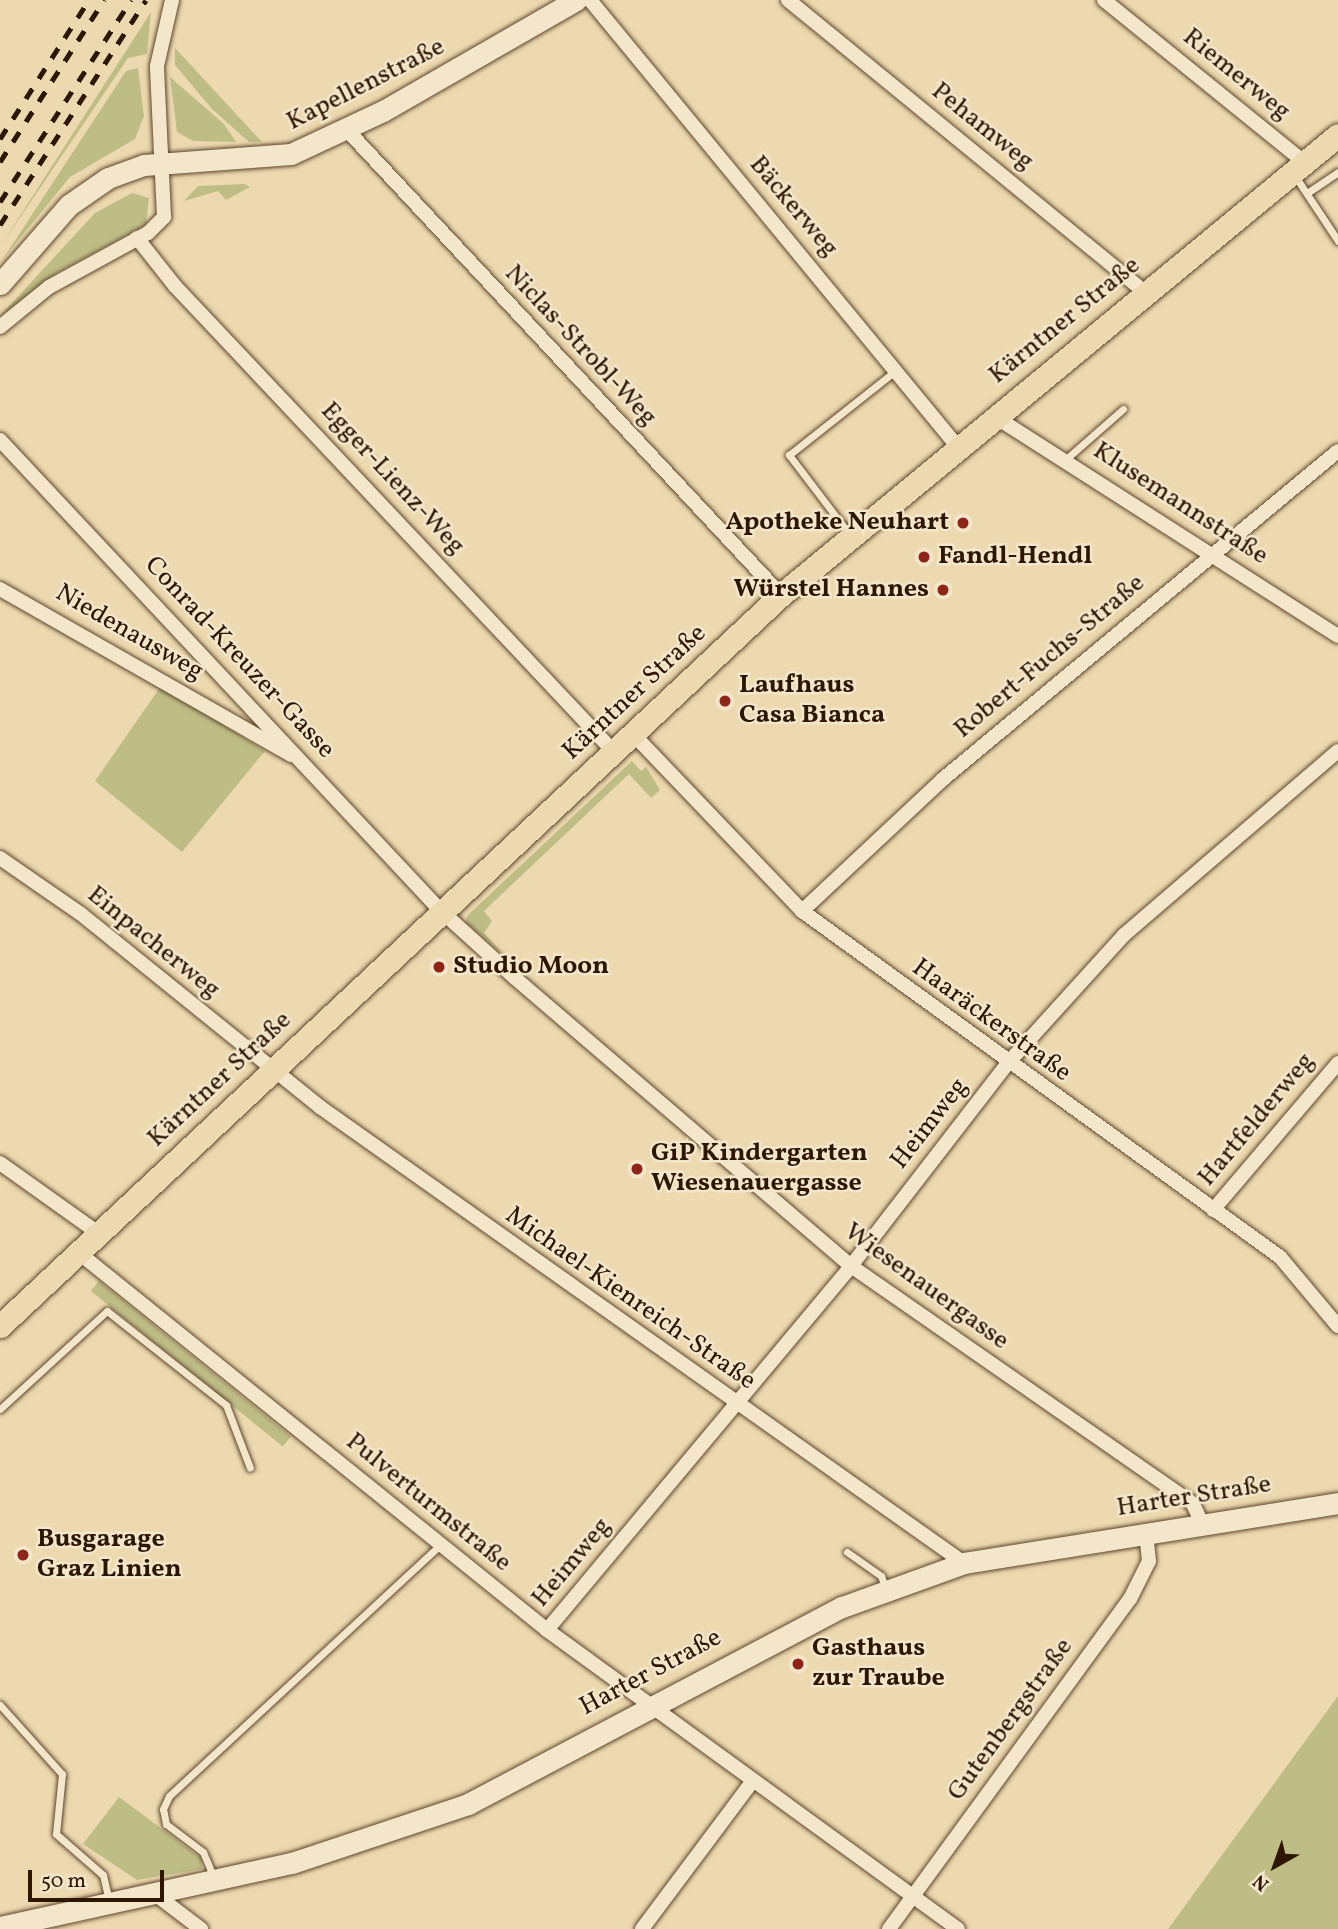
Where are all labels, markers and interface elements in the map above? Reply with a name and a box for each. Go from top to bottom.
street label: Riemerweg [1176,22,1296,128]
street label: Kapellenstraße [282,32,450,138]
street label: Pehamweg [924,76,1040,178]
street label: Bäckerweg [742,150,844,264]
street label: Kärntner Straße [983,251,1147,391]
street label: Niclas-Strobl-Weg [497,259,663,433]
street label: Egger-Lienz-Weg [313,396,471,562]
street label: Klusemannstraße [1087,436,1273,572]
place label: Apotheke Neuhart [726,507,949,539]
marker: Apotheke Neuhart [955,515,971,531]
place label: Fandl-Hendl [938,541,1092,573]
marker: Fandl-Hendl [916,549,932,565]
street label: Conrad-Kreuzer-Gasse [137,551,341,765]
street label: Robert-Fuchs-Straße [948,568,1152,746]
place label: Würstel Hannes [734,574,929,606]
street label: Niedenausweg [49,578,209,688]
marker: Würstel Hannes [935,582,951,598]
street label: Kärntner Straße [557,618,713,768]
place label: Laufhaus Casa Bianca [739,670,885,732]
marker: Laufhaus Casa Bianca [717,693,733,709]
street label: Einpacherweg [80,880,226,1006]
place label: Studio Moon [453,951,609,983]
street label: Haaräckerstraße [905,953,1077,1089]
marker: Studio Moon [431,959,447,975]
street label: Kärntner Straße [142,1005,298,1155]
street label: Hartfelderweg [1192,1047,1322,1193]
street label: Heimweg [885,1072,975,1176]
place label: GiP Kindergarten Wiesenauergasse [651,1138,868,1200]
marker: GiP Kindergarten Wiesenauergasse [629,1161,645,1177]
street label: Michael-Kienreich-Straße [499,1201,761,1397]
street label: Wiesenauergasse [838,1217,1014,1357]
street label: Pulverturmstraße [339,1427,517,1579]
street label: Harter Straße [1115,1469,1273,1525]
street label: Heimweg [526,1512,618,1614]
place label: Busgarage Graz Linien [37,1524,182,1586]
marker: Busgarage Graz Linien [15,1547,31,1563]
street label: Harter Straße [575,1623,727,1723]
place label: Gasthaus zur Traube [812,1633,945,1694]
street label: Gutenbergstraße [942,1633,1080,1807]
marker: Gasthaus zur Traube [790,1656,806,1672]
north arrow [1240,1831,1310,1901]
scale bar [32,1856,168,1900]
text: 50 m [41,1867,86,1896]
text: N [1248,1868,1275,1896]

